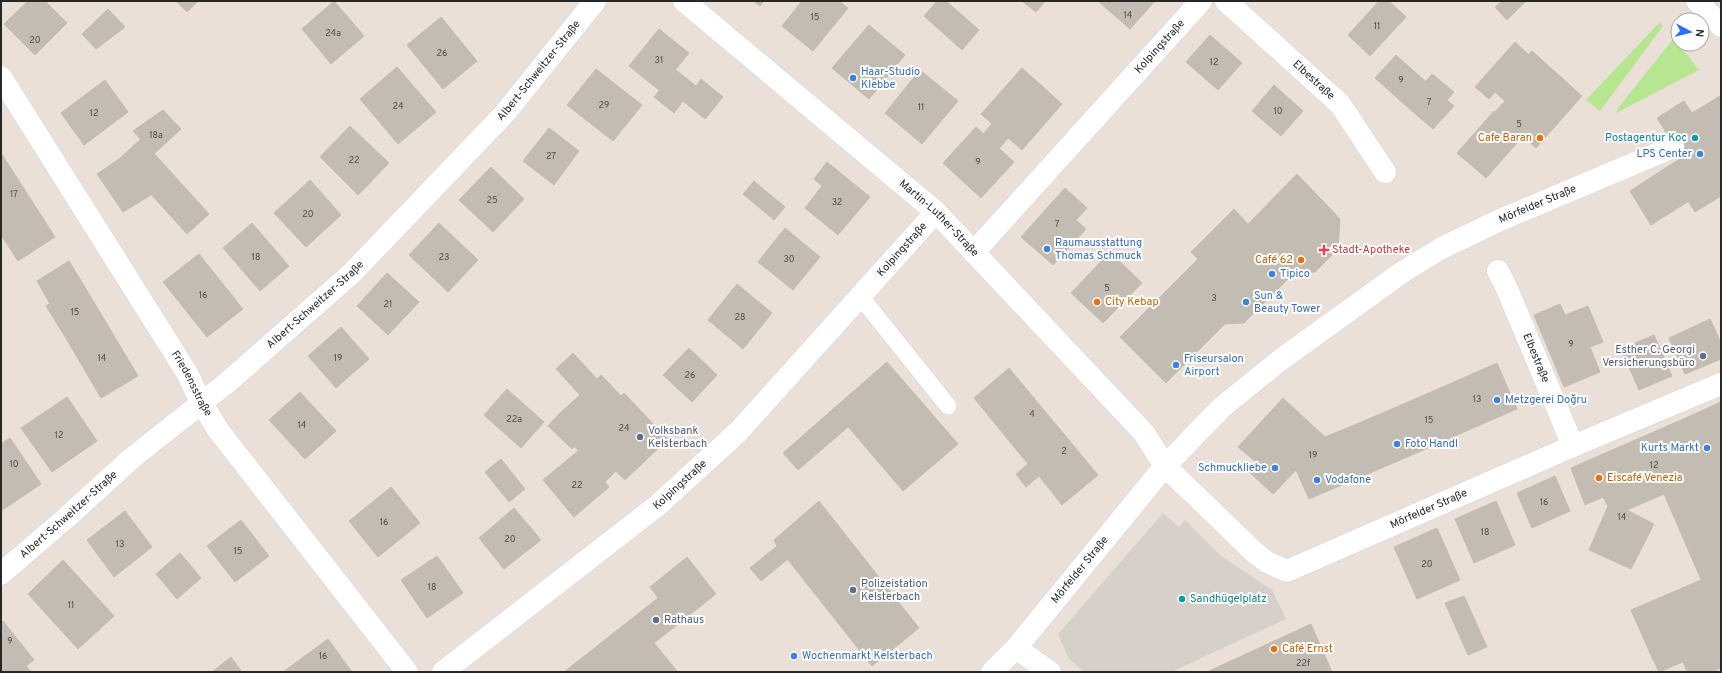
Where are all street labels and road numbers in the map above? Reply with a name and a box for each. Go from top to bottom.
street label: Kolpingstraße [1132,16,1188,77]
street label: Albert-Schweitzer-Straße [494,17,584,124]
street label: Elbestraße [1289,57,1338,103]
street label: Martin-Luther-Straße [896,177,982,260]
street label: Mörfelder Straße [1497,182,1579,227]
street label: Kolpingstraße [874,219,930,280]
street label: Albert-Schweitzer-Straße [264,258,367,352]
street label: Elbestraße [1519,331,1553,385]
street label: Friedensstraße [168,348,215,419]
street label: Kolpingstraße [650,457,710,513]
street label: Albert-Schweitzer-Straße [17,468,120,562]
street label: Mörfelder Straße [1388,486,1470,532]
street label: Mörfelder Straße [1048,533,1112,606]

